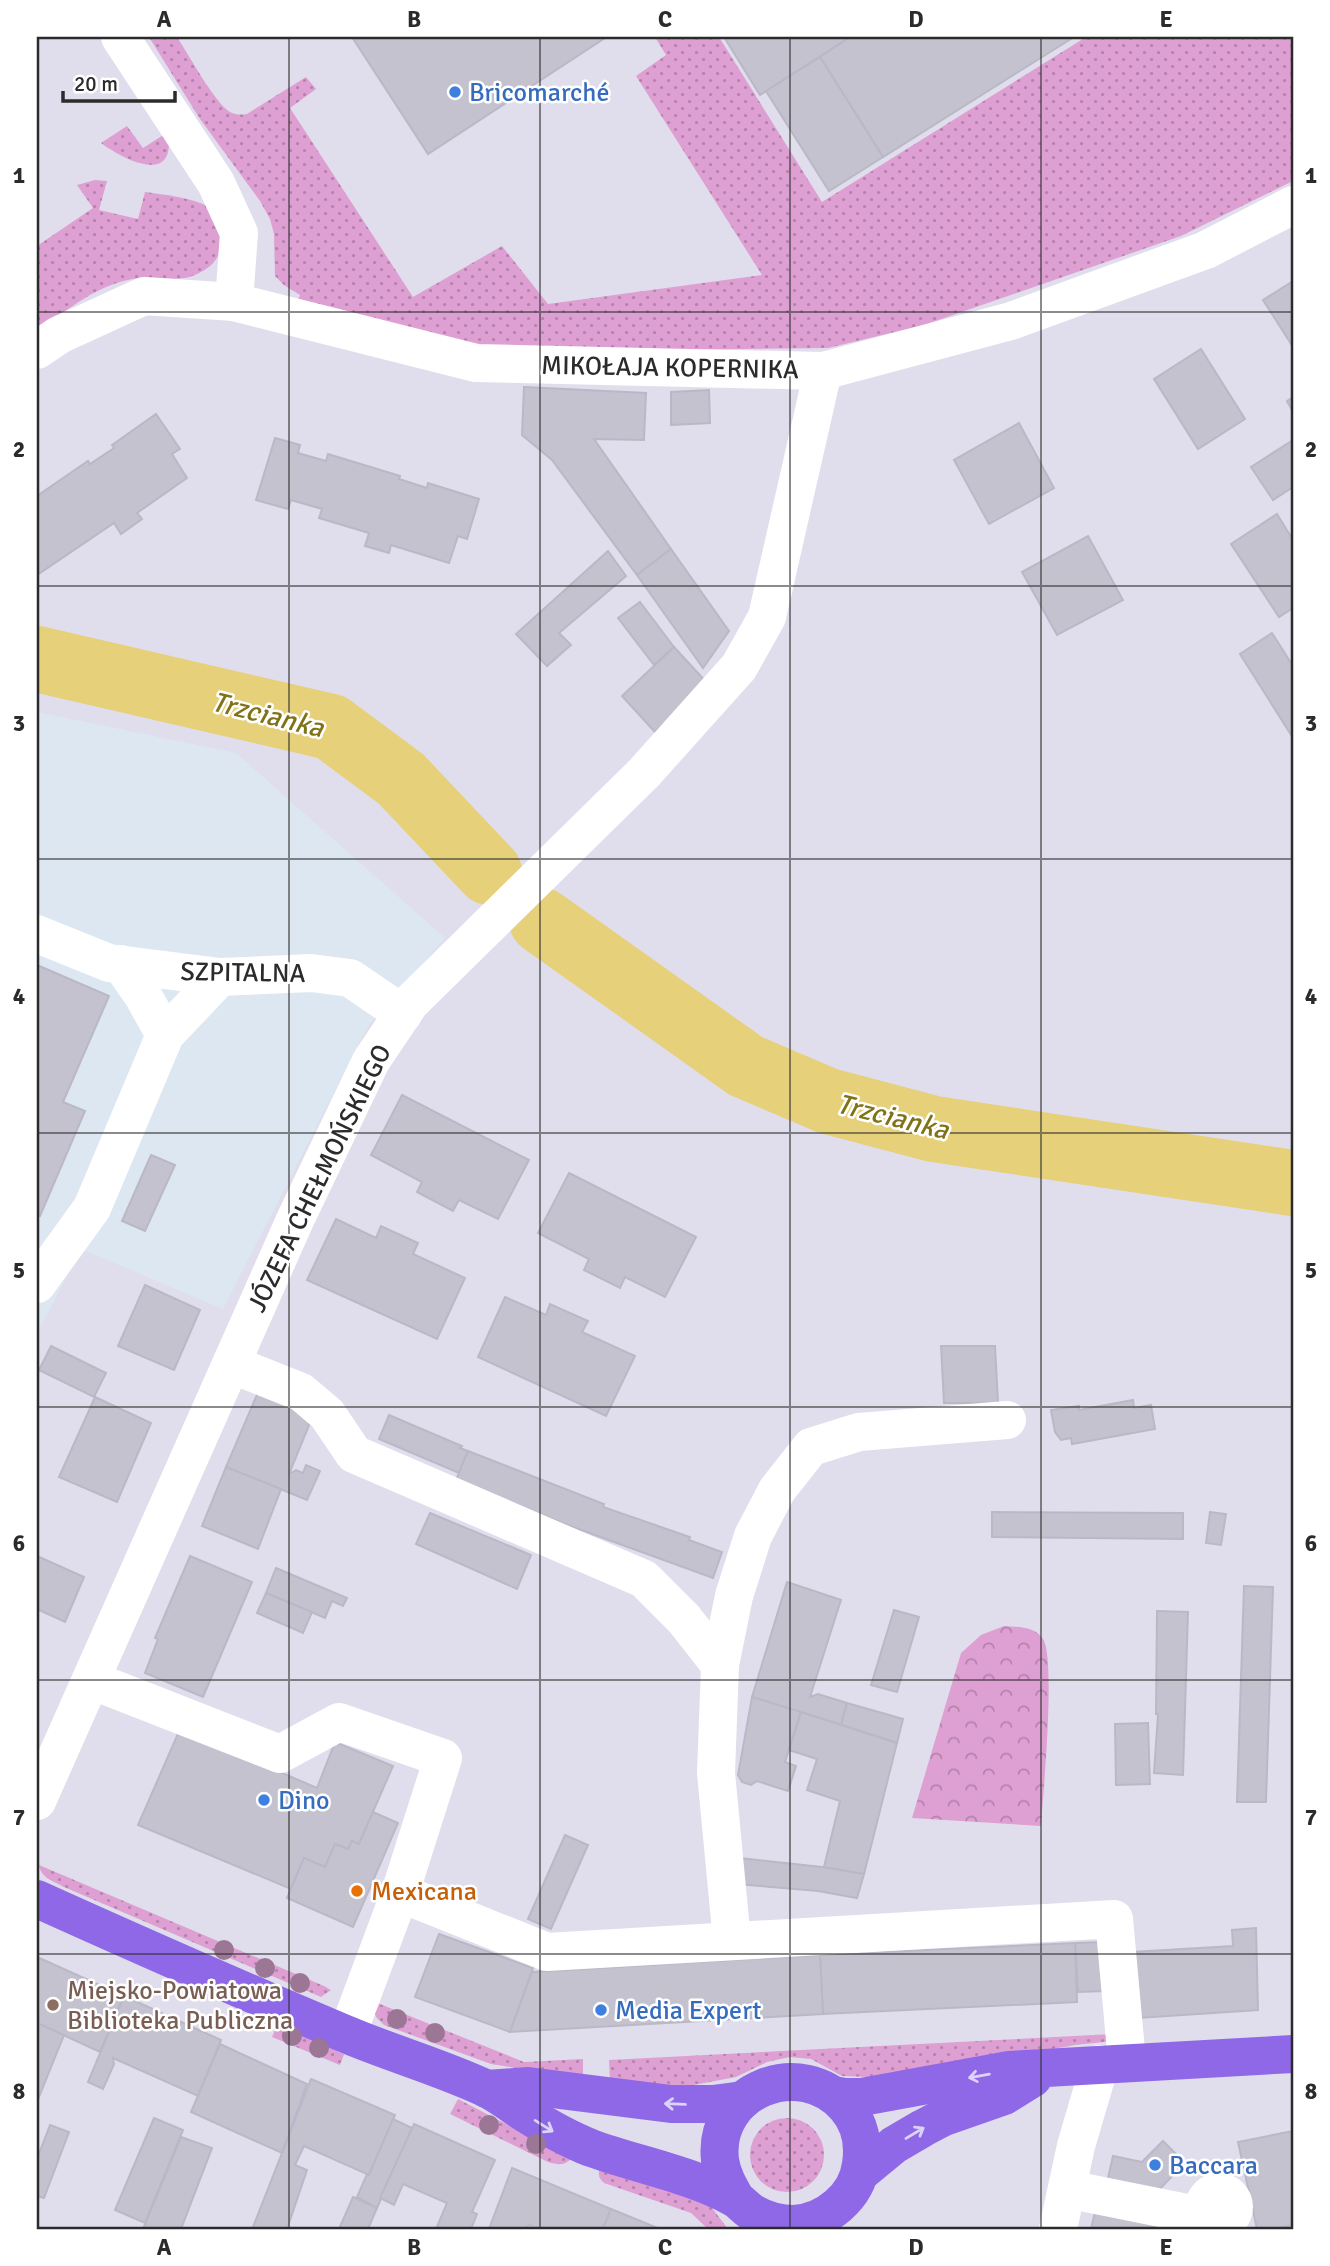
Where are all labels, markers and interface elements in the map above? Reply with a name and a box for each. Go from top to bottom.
text: A [157,5,172,34]
text: B [407,5,421,34]
text: C [658,5,672,34]
text: D [908,5,924,34]
text: E [1159,5,1173,34]
scale bar [63,60,175,104]
text: 20 m [74,71,118,97]
place label: Bricomarché [469,77,609,109]
marker: Bricomarché [447,84,463,100]
text: 1 [13,161,25,190]
text: 1 [1305,161,1317,190]
street label: MIKOŁAJA KOPERNIKA [541,350,799,386]
text: 2 [13,435,25,464]
text: 2 [1305,435,1317,464]
water label: Trzcianka [208,685,328,745]
text: 3 [13,709,25,738]
text: 3 [1305,709,1317,738]
street label: SZPITALNA [180,956,306,990]
text: 4 [13,982,25,1011]
text: 4 [1305,982,1317,1011]
street label: JÓZEFA CHEŁMOŃSKIEGO [241,1039,399,1318]
water label: Trzcianka [833,1087,953,1147]
text: 5 [13,1256,25,1285]
text: 5 [1305,1256,1317,1285]
text: 6 [13,1529,25,1558]
text: 6 [1305,1529,1317,1558]
place label: Dino [278,1785,330,1817]
marker: Dino [256,1792,272,1808]
text: 7 [13,1803,25,1832]
text: 7 [1305,1803,1317,1832]
place label: Mexicana [371,1876,477,1908]
marker: Mexicana [349,1883,365,1899]
place label: Miejsko-Powiatowa Biblioteka Publiczna [67,1975,293,2037]
place label: Media Expert [615,1995,761,2027]
marker: Miejsko-Powiatowa Biblioteka Publiczna [45,1997,61,2013]
marker: Media Expert [593,2002,609,2018]
one-way arrow [968,2069,991,2083]
text: 8 [13,2077,25,2106]
text: 8 [1305,2077,1317,2106]
one-way arrow [664,2097,687,2110]
one-way arrow [534,2119,554,2133]
one-way arrow [904,2126,924,2140]
place label: Baccara [1169,2150,1258,2182]
marker: Baccara [1147,2157,1163,2173]
text: A [157,2233,172,2262]
text: B [407,2233,421,2262]
text: C [658,2233,672,2262]
text: D [908,2233,924,2262]
text: E [1159,2233,1173,2262]

